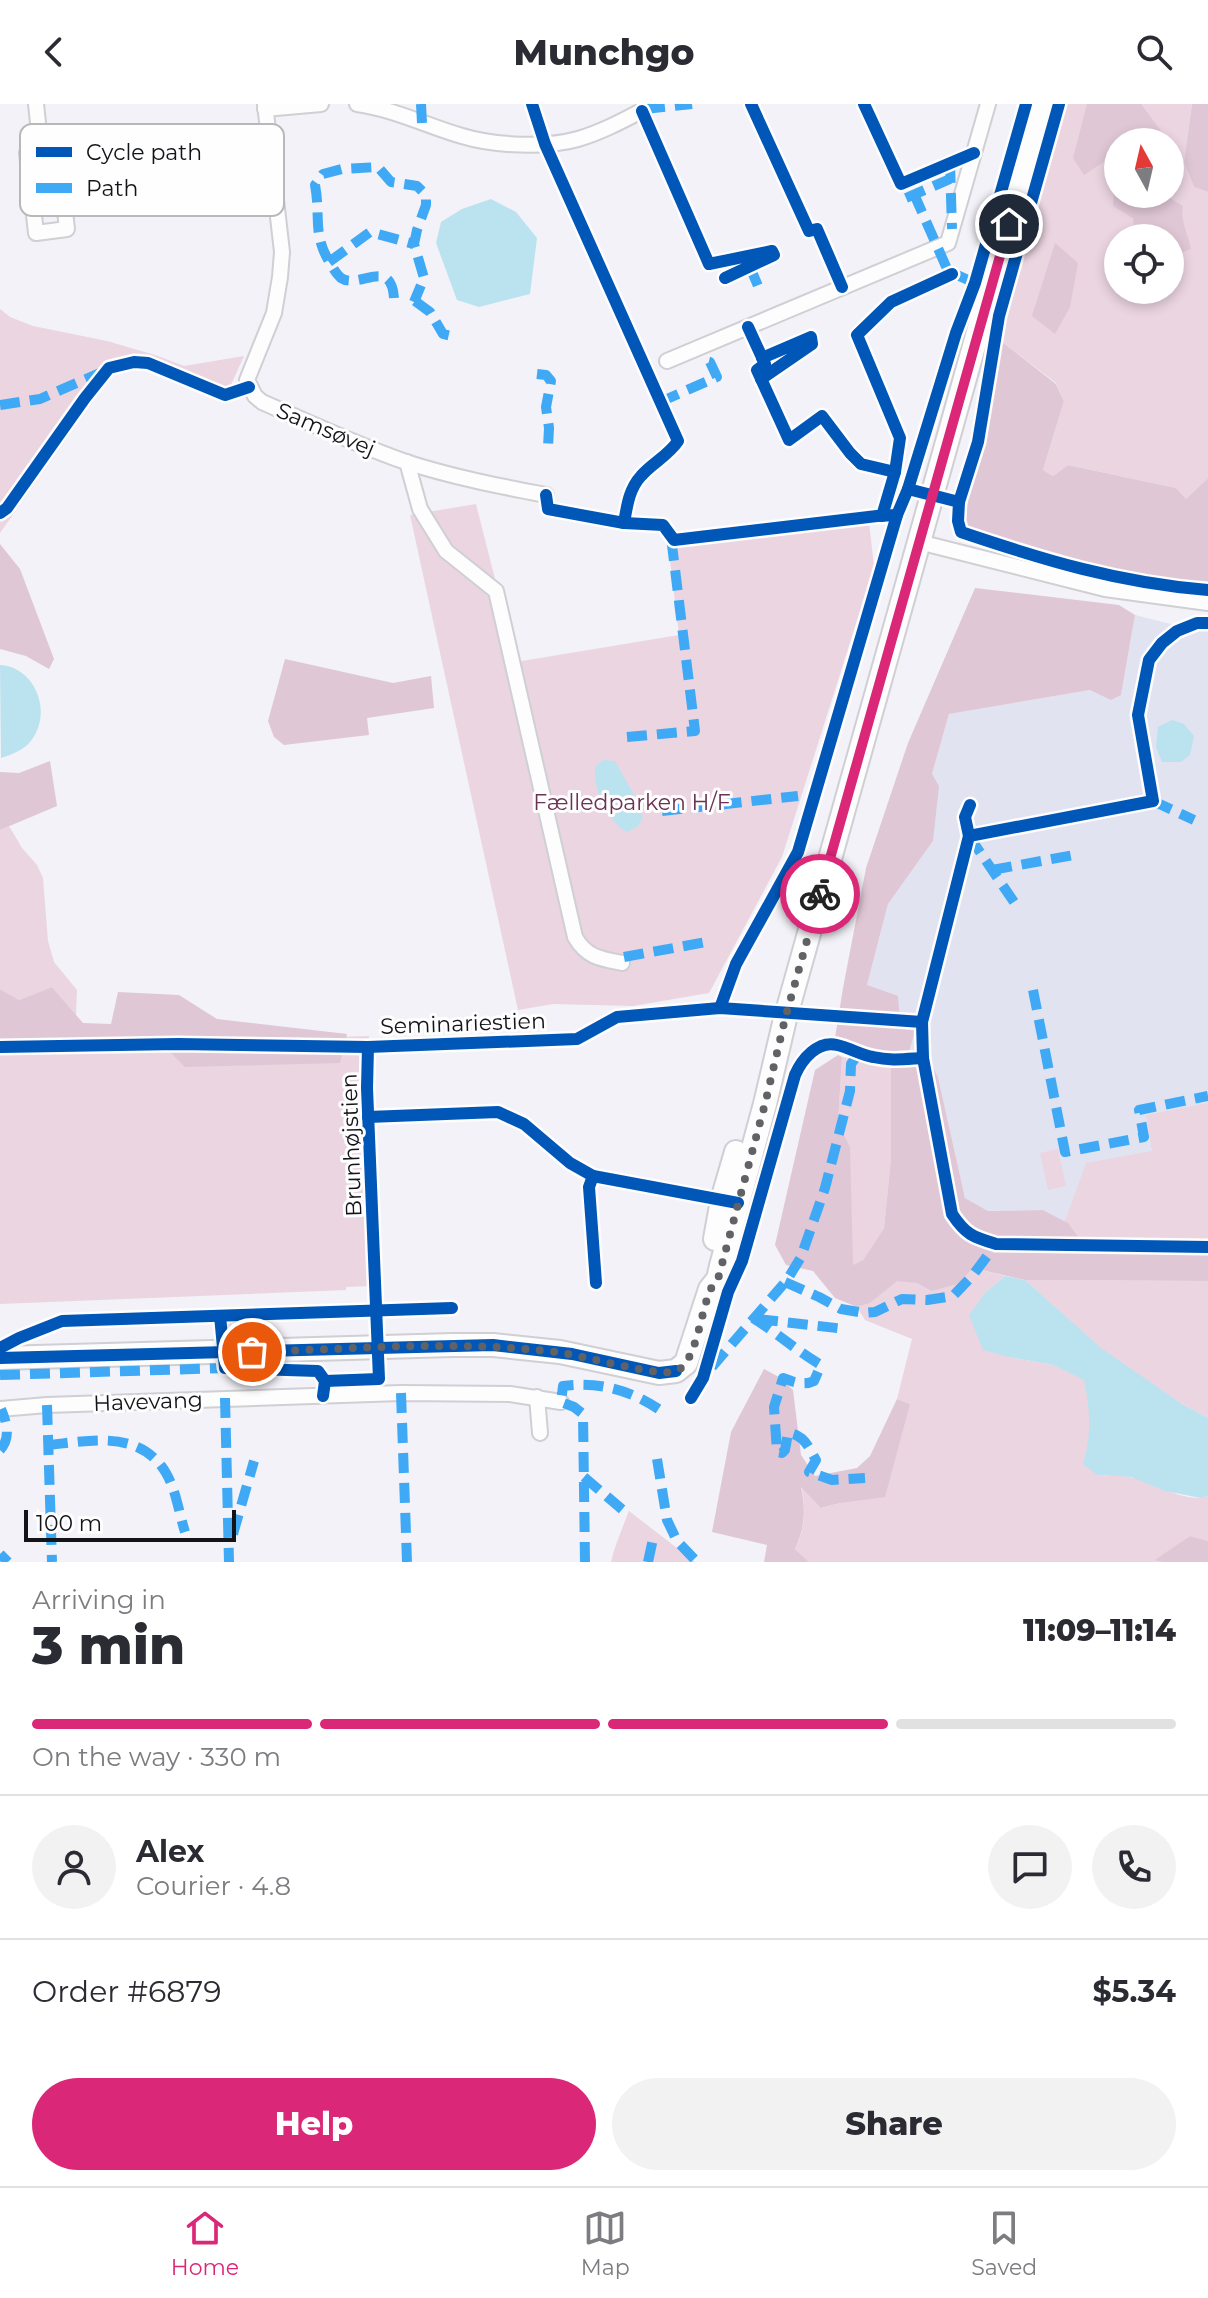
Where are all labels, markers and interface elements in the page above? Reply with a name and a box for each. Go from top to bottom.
icon: back [32,30,76,74]
text: Munchgo [514,30,694,74]
icon: search [1132,30,1176,74]
legend [20,124,284,216]
north arrow [1104,128,1184,208]
map controls [1104,128,1184,304]
text: Cycle path [86,139,202,166]
text: Path [86,175,138,202]
pin [975,190,1043,258]
icon: home [987,202,1031,246]
button: locate [1104,224,1184,304]
street label: Samsøvej [272,397,379,462]
park label: Fælledparken H/F [533,789,731,816]
courier [780,854,860,934]
icon: bike [798,872,842,916]
street label: Seminariestien [380,1007,546,1040]
street label: Brunhøjstien [336,1073,367,1217]
pin [218,1318,286,1386]
icon: bag [230,1330,274,1374]
street label: Havevang [93,1386,203,1417]
scale bar [24,1506,236,1542]
text: 100 m [36,1510,102,1537]
text: Arriving in [32,1584,166,1616]
text: 11:09–11:14 [1023,1612,1176,1649]
text: 3 min [32,1614,185,1677]
text: On the way · 330 m [32,1741,281,1773]
button: person [32,1825,116,1909]
button: chat [988,1825,1072,1909]
button: phone [1092,1825,1176,1909]
text: Alex [136,1833,204,1870]
text: Courier · 4.8 [136,1870,291,1902]
text: Order #6879 [32,1973,221,2010]
text: $5.34 [1092,1973,1176,2010]
button: Help [32,2078,596,2170]
button: Share [612,2078,1176,2170]
tab: Home [171,2206,239,2281]
tab: Map [581,2206,630,2281]
tab: Saved [971,2206,1037,2281]

